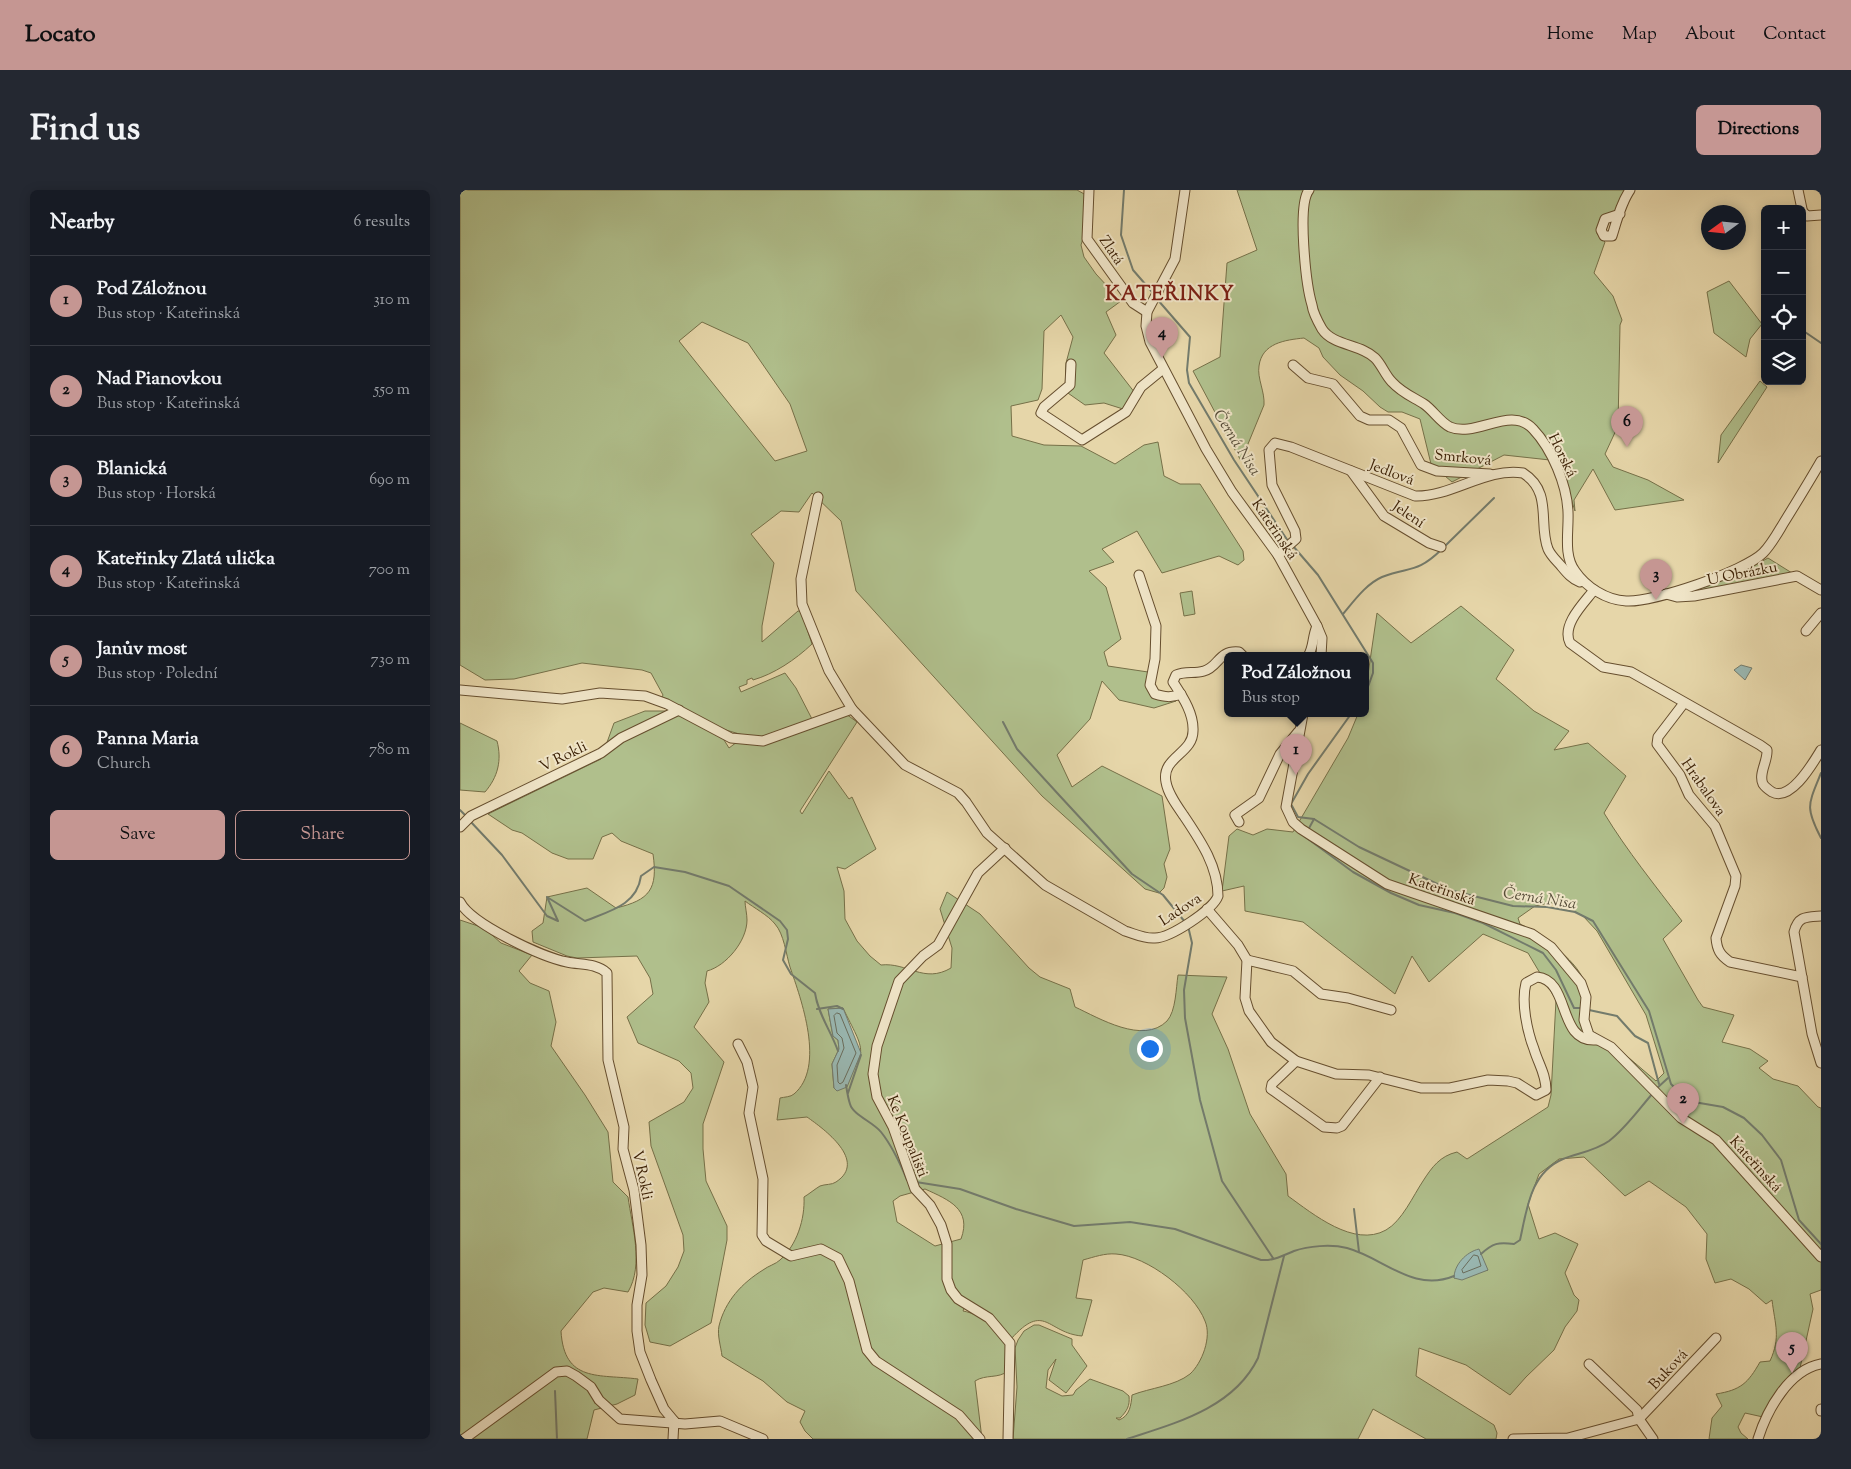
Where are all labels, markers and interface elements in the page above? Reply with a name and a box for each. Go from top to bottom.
text: Locato [25,18,96,52]
text: Home [1547,22,1594,48]
text: Map [1622,22,1657,48]
text: About [1685,22,1735,48]
text: Contact [1763,22,1826,48]
text: Find us [30,105,140,156]
button: Directions [1696,105,1821,155]
north arrow [1701,205,1746,250]
map controls [1761,205,1806,385]
button: + [1761,205,1806,250]
text: Nearby [50,208,115,238]
text: 6 results [354,211,410,234]
street label: Zlatá [1093,232,1128,270]
button: − [1761,250,1806,295]
text: Pod Záložnou [97,276,207,303]
district label: KATEŘINKY [1105,280,1235,310]
text: 1 [63,289,69,312]
text: 310 m [373,289,410,312]
button: locate [1761,295,1806,340]
text: Bus stop · Kateřinská [97,303,240,326]
pin: 4 [1146,317,1178,358]
button: layers [1761,340,1806,385]
text: Nad Pianovkou [97,366,222,393]
text: 2 [62,379,70,402]
text: 550 m [374,379,410,402]
text: Bus stop · Kateřinská [97,393,240,416]
water label: Černá Nisa [1206,406,1265,481]
pin: 6 [1611,406,1643,447]
street label: Horská [1542,430,1581,481]
street label: Smrková [1433,445,1492,472]
street label: Jedlová [1365,455,1417,492]
text: Blanická [97,456,167,483]
text: 3 [63,469,69,492]
text: 690 m [369,469,410,492]
text: Bus stop · Horská [97,483,216,506]
street label: Kateřinská [1246,495,1302,565]
street label: Jelení [1387,496,1429,534]
text: Kateřinky Zlatá ulička [97,546,275,573]
street label: U Obrázku [1705,557,1780,592]
text: 4 [62,559,70,582]
text: 700 m [369,559,410,582]
pin: 3 [1640,559,1672,600]
text: Bus stop · Kateřinská [97,573,240,596]
text: Janův most [97,636,187,663]
text: 5 [63,649,69,672]
text: 730 m [371,649,410,672]
popup [1224,652,1369,717]
text: Pod Záložnou [1242,660,1351,687]
text: Bus stop · Polední [97,663,218,686]
text: Bus stop [1242,687,1300,710]
text: Panna Maria [97,726,199,753]
pin: 1 [1280,734,1312,775]
street label: V Rokli [536,737,591,778]
text: 6 [62,739,70,762]
text: 780 m [369,739,410,762]
text: Church [97,753,151,776]
street label: Hrabalova [1675,755,1730,821]
button: Save [50,810,225,860]
button: Share [235,810,410,860]
street label: Kateřinská [1405,869,1478,912]
water label: Černá Nisa [1501,882,1578,917]
street label: Ladova [1156,889,1206,932]
your location [1137,1036,1163,1062]
pin: 2 [1667,1083,1699,1124]
street label: Ke Koupališti [881,1093,933,1181]
street label: Kateřinská [1724,1132,1786,1198]
street label: V Rokli [626,1148,657,1202]
pin: 5 [1776,1332,1808,1373]
street label: Buková [1645,1345,1693,1395]

